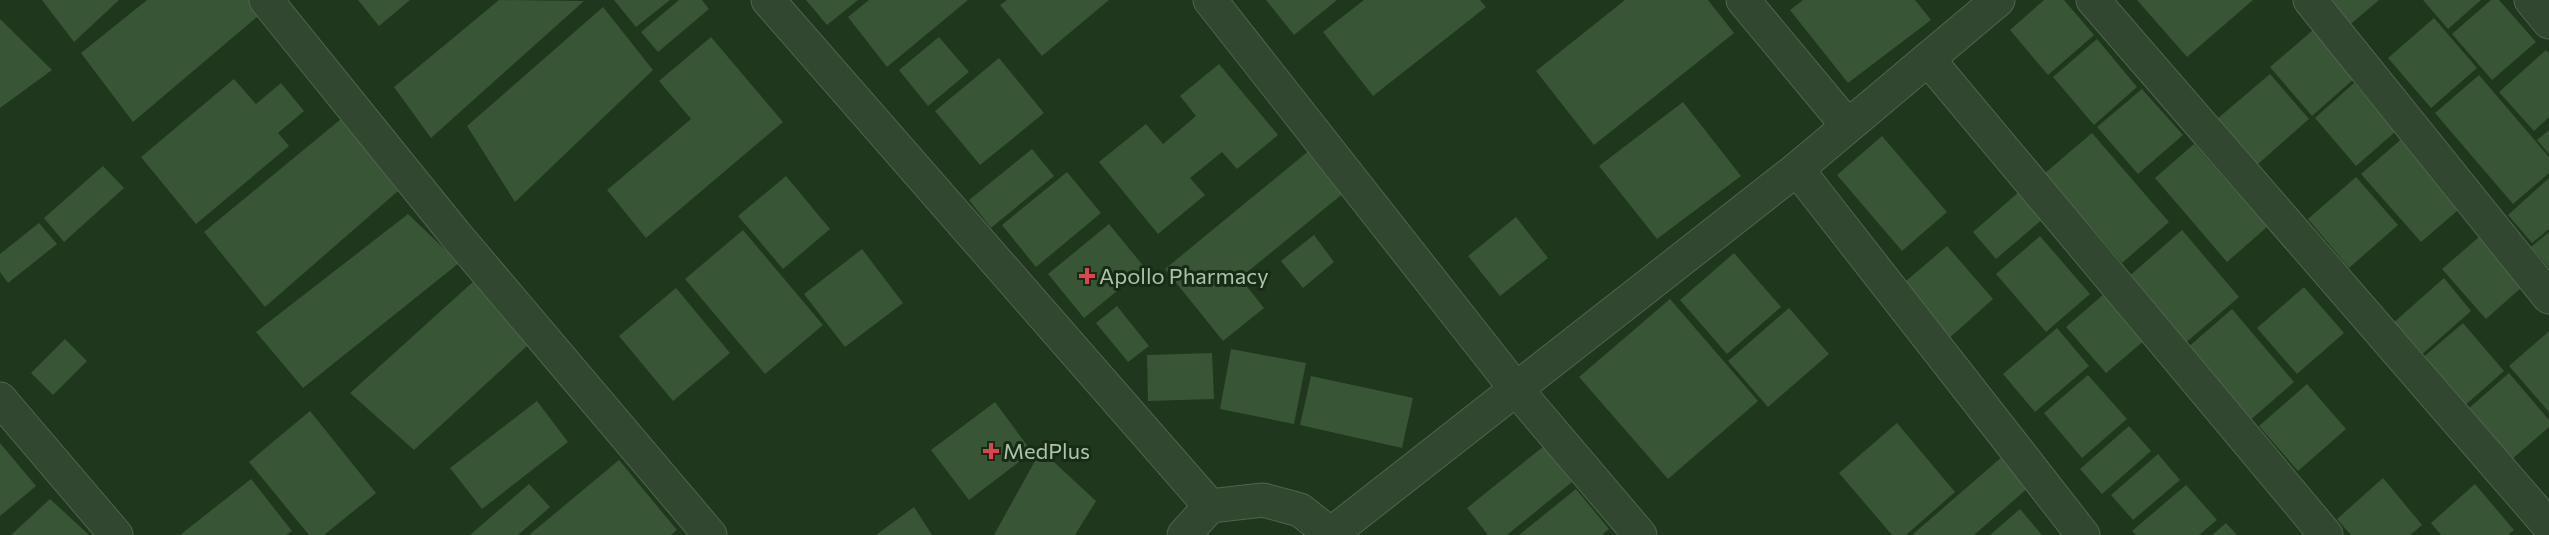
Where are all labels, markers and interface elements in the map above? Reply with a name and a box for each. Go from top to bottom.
place label: Apollo Pharmacy [1099,262,1269,289]
marker: Apollo Pharmacy [1080,269,1094,283]
place label: MedPlus [1003,437,1090,464]
marker: MedPlus [984,444,998,458]

